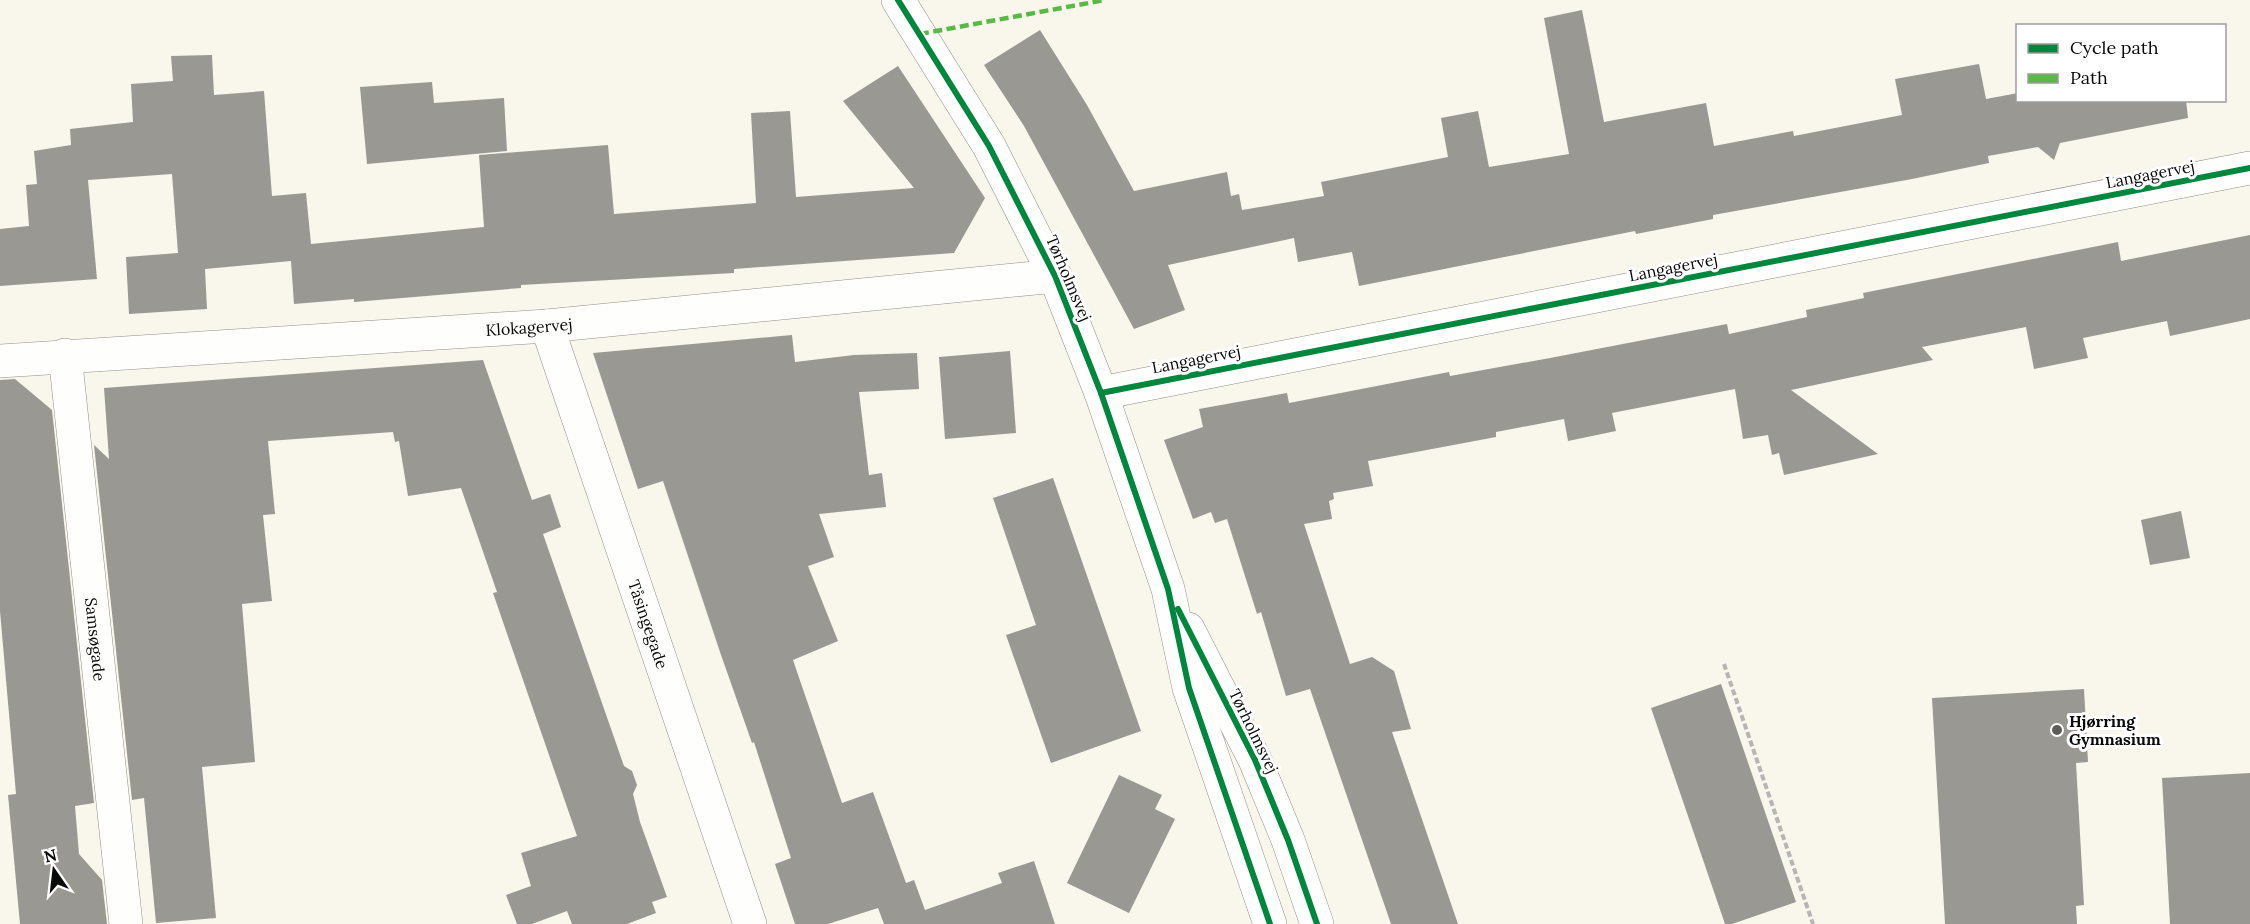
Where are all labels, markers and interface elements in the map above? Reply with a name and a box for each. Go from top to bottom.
legend [2016,24,2226,102]
text: Cycle path [2070,36,2159,59]
text: Path [2070,66,2108,89]
street label: Langagervej [2104,156,2196,192]
street label: Tørholmsvej [1042,232,1096,324]
street label: Langagervej [1627,249,1719,285]
street label: Klokagervej [485,314,573,340]
street label: Langagervej [1150,341,1242,377]
street label: Tåsingegade [624,577,673,672]
street label: Samsøgade [81,597,110,682]
street label: Tørholmsvej [1225,685,1283,777]
place label: Hjørring Gymnasium [2069,711,2161,749]
marker: Hjørring Gymnasium [2050,723,2064,737]
north arrow [24,840,84,900]
text: N [42,844,59,867]

